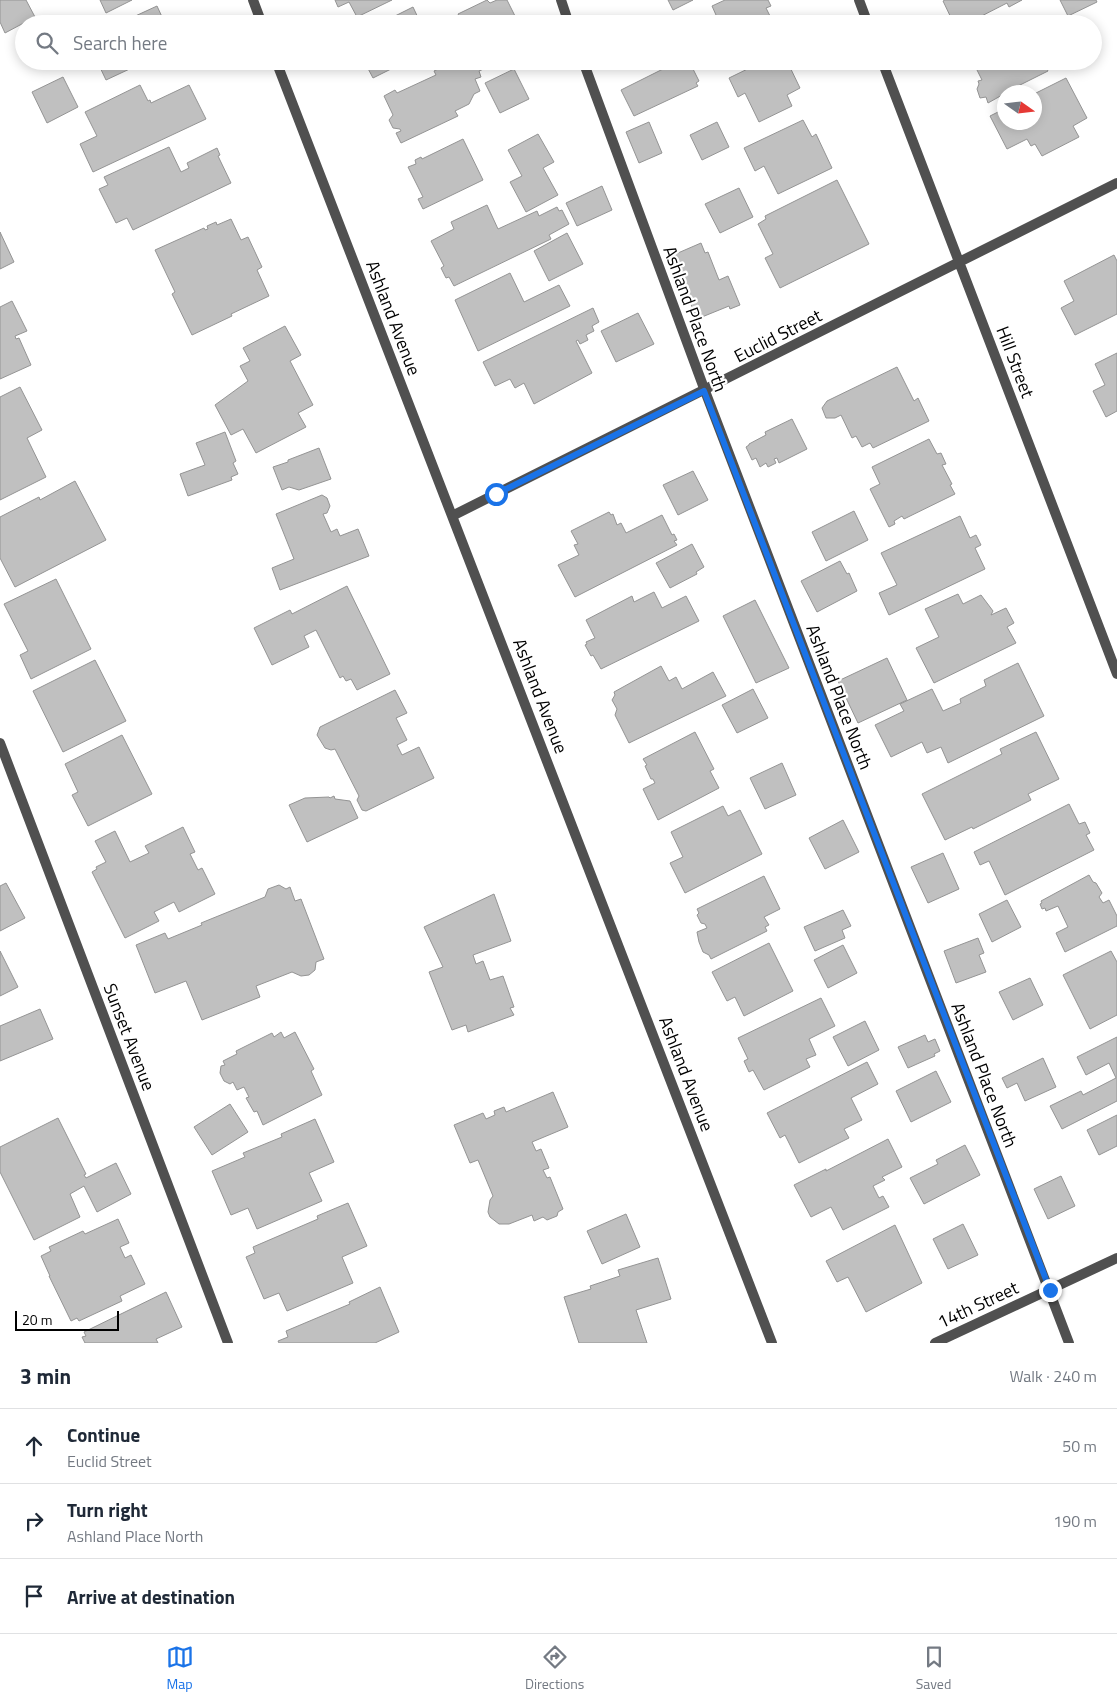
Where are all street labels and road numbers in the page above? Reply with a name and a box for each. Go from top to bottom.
street label: Ashland Place North [657,242,734,396]
street label: Ashland Avenue [359,256,428,379]
street label: Euclid Street [729,302,827,369]
street label: Hill Street [989,322,1042,402]
street label: Ashland Place North [799,620,880,773]
street label: Ashland Avenue [506,634,575,757]
street label: Sunset Avenue [97,979,162,1094]
street label: Ashland Place North [944,998,1025,1151]
street label: Ashland Avenue [652,1012,721,1135]
street label: 14th Street [933,1274,1023,1335]

